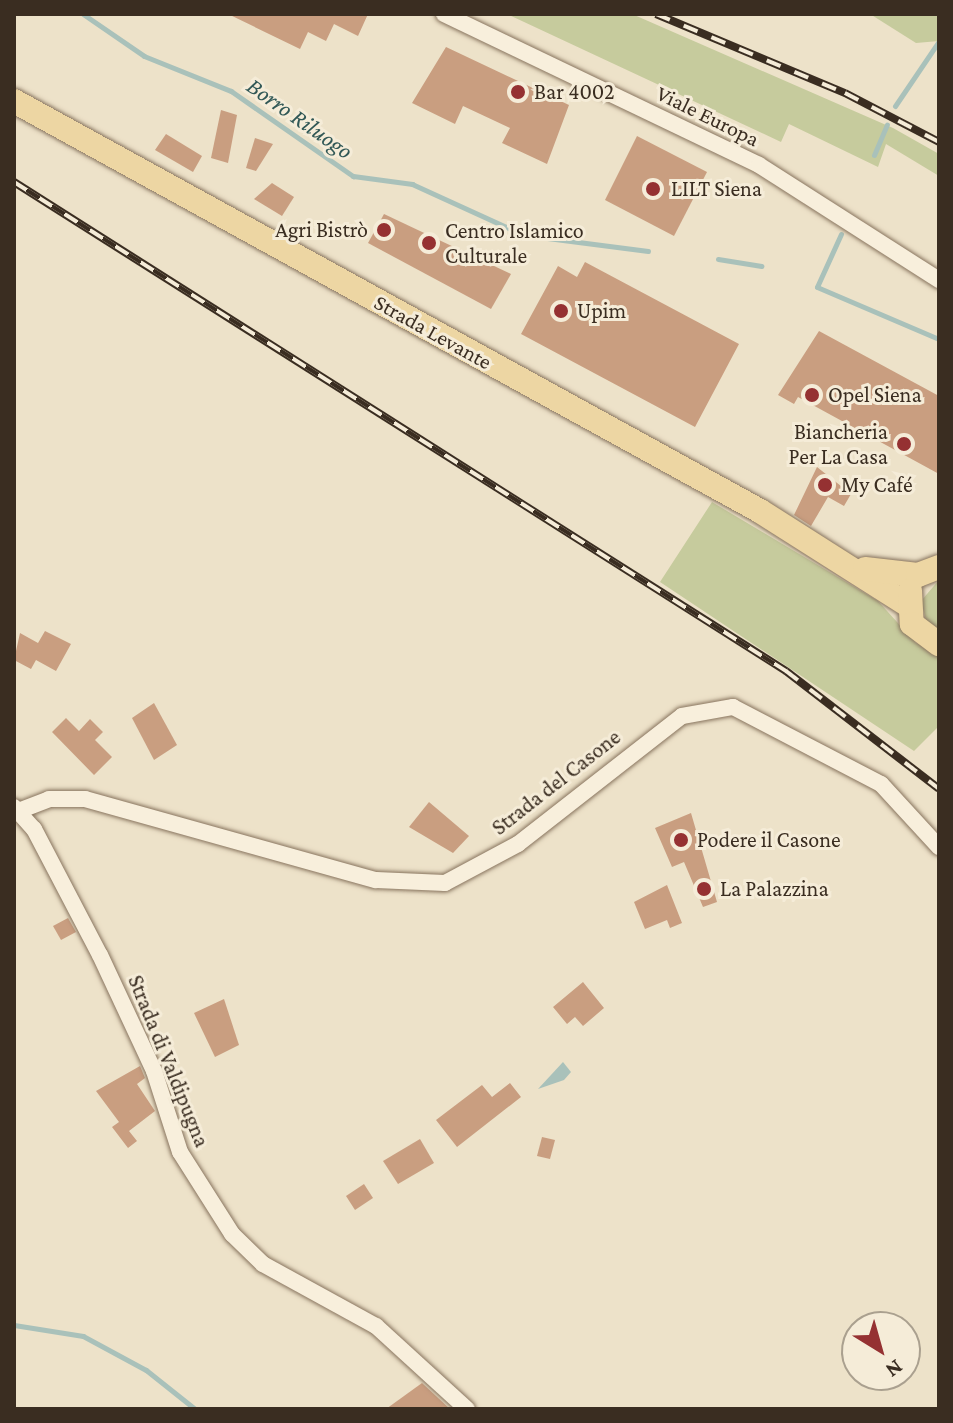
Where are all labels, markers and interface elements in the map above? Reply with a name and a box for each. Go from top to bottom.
water label: Borro Riluogo [241,71,359,165]
place label: Bar 4002 [534,79,615,105]
street label: Viale Europa [652,80,764,152]
marker: Bar 4002 [509,83,527,101]
place label: LILT Siena [671,176,762,202]
marker: LILT Siena [642,178,664,200]
place label: Agri Bistrò [275,217,368,243]
place label: Centro Islamico Culturale [445,217,584,268]
marker: Agri Bistrò [375,221,393,239]
marker: Centro Islamico Culturale [420,234,438,252]
street label: Strada Levante [370,289,496,375]
place label: Upim [577,298,626,324]
marker: Upim [552,302,570,320]
place label: Opel Siena [828,382,922,408]
marker: Opel Siena [803,386,821,404]
place label: Biancheria Per La Casa [789,418,888,470]
marker: Biancheria Per La Casa [895,435,913,453]
place label: My Café [841,472,913,498]
marker: My Café [816,476,834,494]
street label: Strada del Casone [486,723,626,841]
place label: Podere il Casone [697,827,841,853]
marker: Podere il Casone [672,831,690,849]
place label: La Palazzina [720,876,829,902]
marker: La Palazzina [695,880,713,898]
street label: Strada di Valdipugna [122,971,216,1151]
north arrow [841,1311,921,1391]
text: N [881,1354,908,1383]

